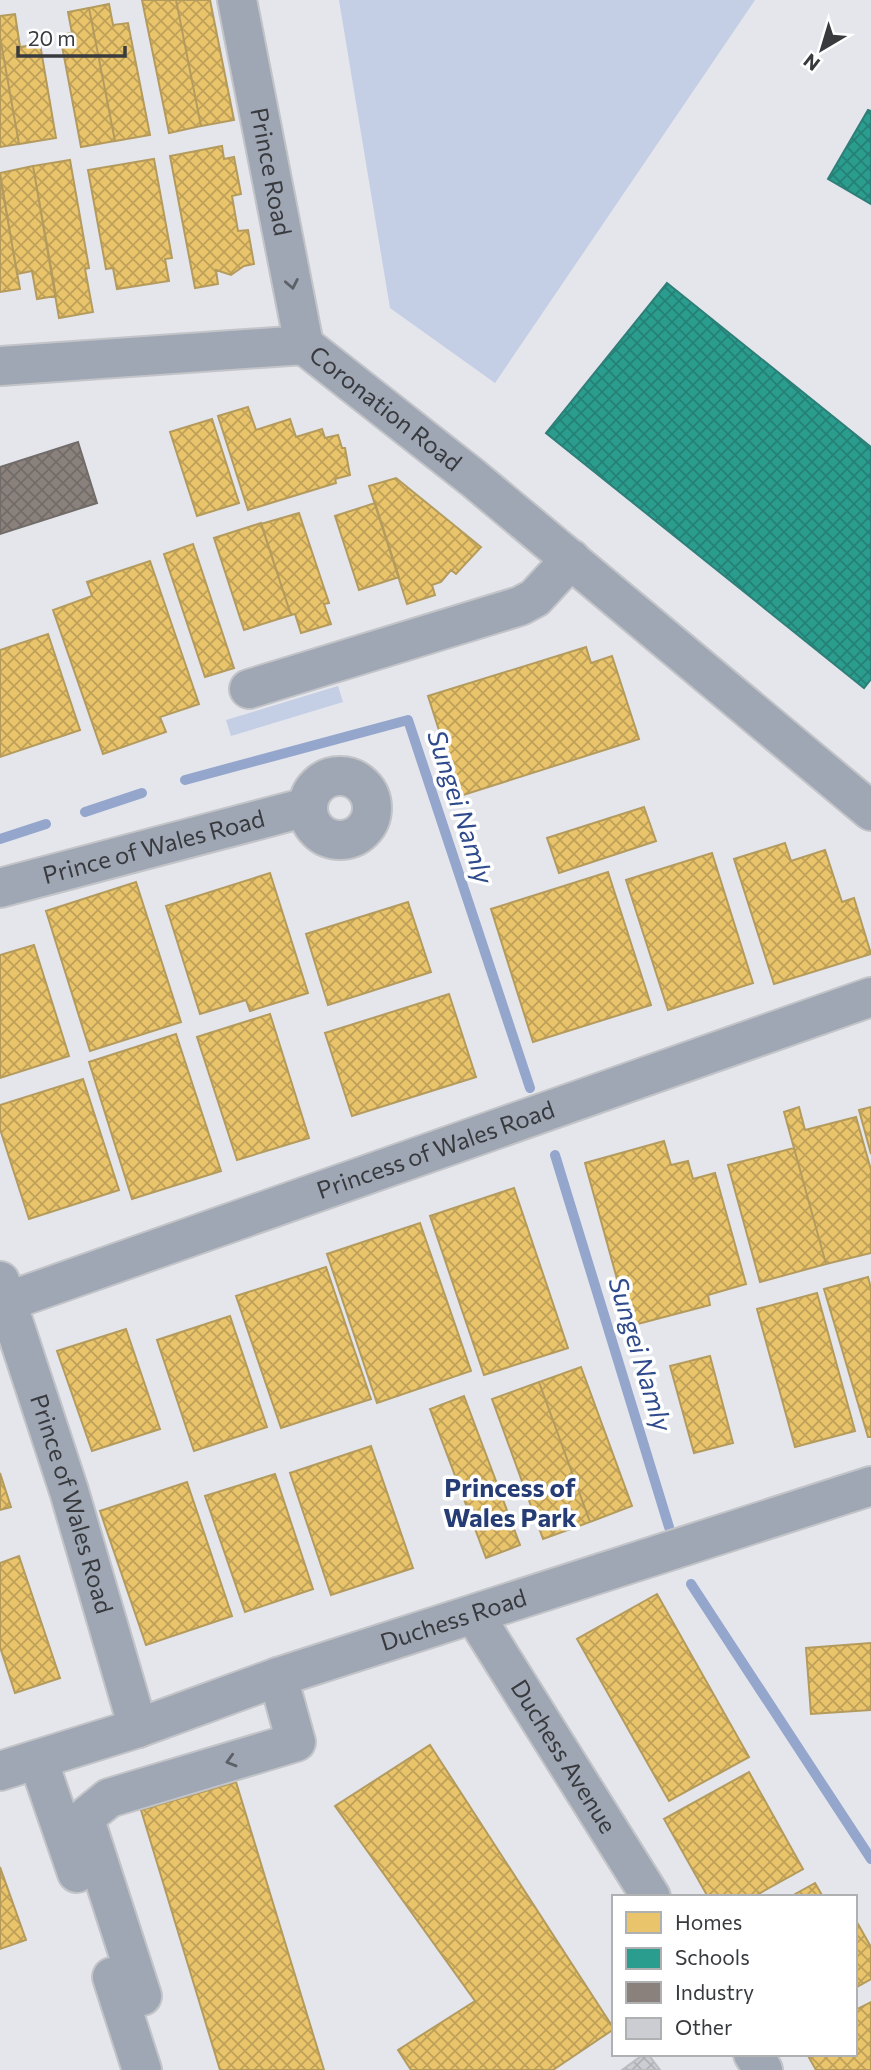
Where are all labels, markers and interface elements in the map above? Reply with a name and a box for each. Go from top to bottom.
scale bar [18,14,124,58]
north arrow [787,14,857,84]
text: 20 m [28,25,76,50]
text: N [799,49,824,76]
street label: Prince Road [245,105,298,238]
one-way arrow [284,278,299,289]
street label: Coronation Road [304,339,468,476]
water label: Sungei Namly [422,726,501,889]
street label: Prince of Wales Road [39,803,267,889]
street label: Princess of Wales Road [313,1094,558,1204]
water label: Sungei Namly [603,1273,680,1436]
street label: Prince of Wales Road [25,1390,120,1617]
district label: Princess of Wales Park [443,1471,577,1532]
street label: Duchess Road [376,1582,530,1656]
street label: Duchess Avenue [505,1674,623,1838]
one-way arrow [225,1753,237,1768]
legend [612,1895,857,2056]
text: Homes [675,1909,742,1934]
text: Schools [675,1944,750,1969]
text: Industry [675,1979,754,2004]
text: Other [675,2014,732,2039]

